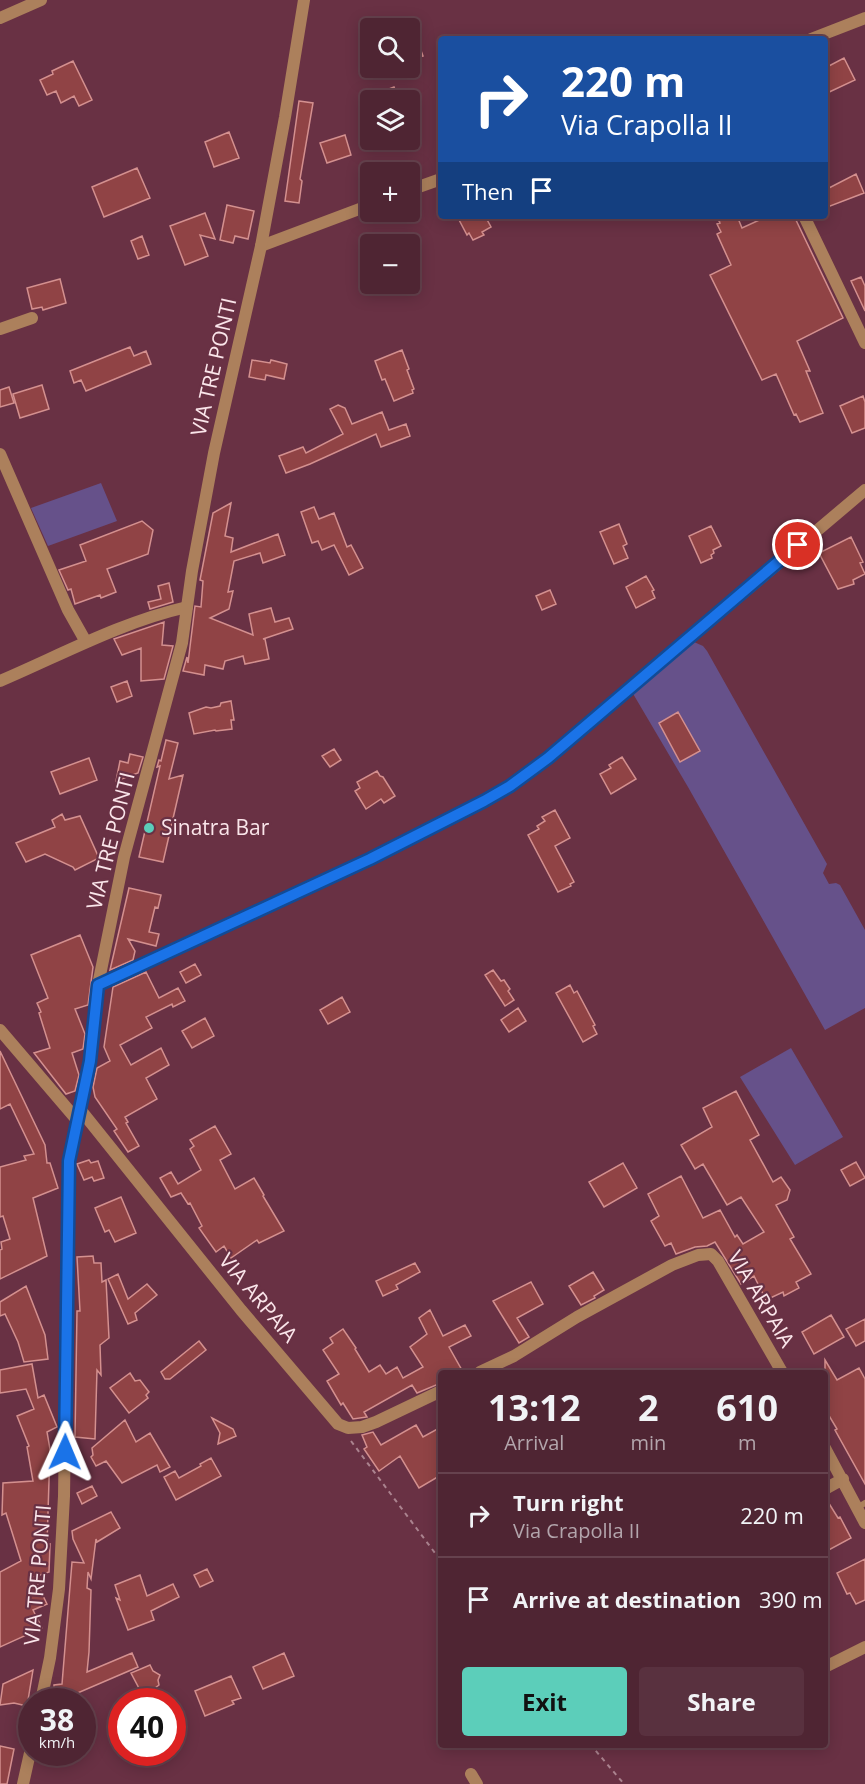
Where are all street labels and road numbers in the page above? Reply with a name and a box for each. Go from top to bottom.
street label: VIA TRE PONTI [184,295,243,439]
street label: VIA TRE PONTI [79,769,141,913]
street label: VIA ARPAIA [722,1245,802,1353]
street label: VIA ARPAIA [213,1247,305,1348]
street label: VIA TRE PONTI [17,1503,57,1646]

